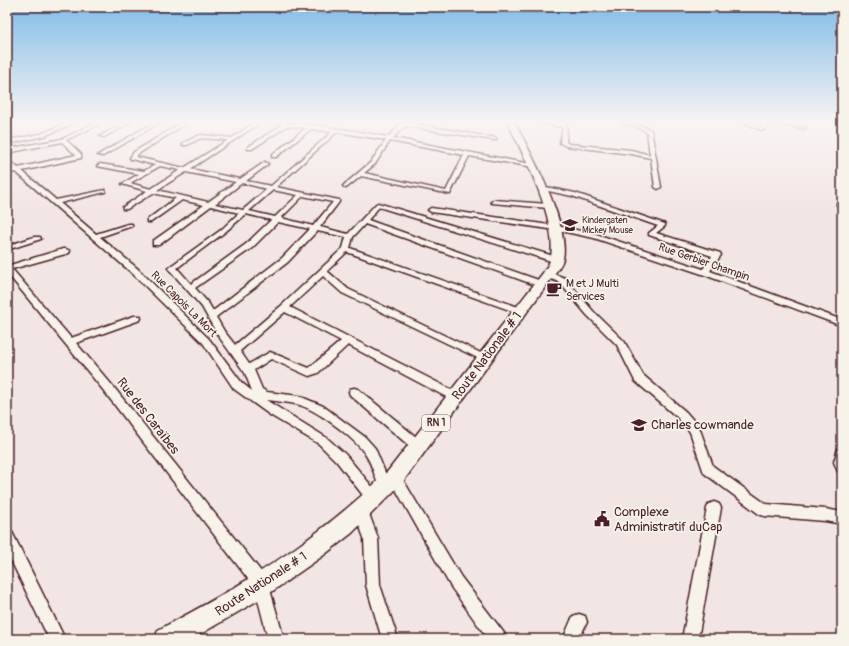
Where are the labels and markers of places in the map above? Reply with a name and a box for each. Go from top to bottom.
place label: Kindergaten Mickey Mouse [582,215,634,236]
school or university icon: Kindergaten Mickey Mouse [561,216,579,234]
place label: M et J Multi Services [566,277,619,303]
cafe icon: M et J Multi Services [545,280,563,298]
school or university icon: Charles cowmande [630,416,648,434]
place label: Charles cowmande [651,417,754,433]
place label: Complexe Administratif duCap [614,504,722,535]
public building icon: Complexe Administratif duCap [593,510,611,528]

